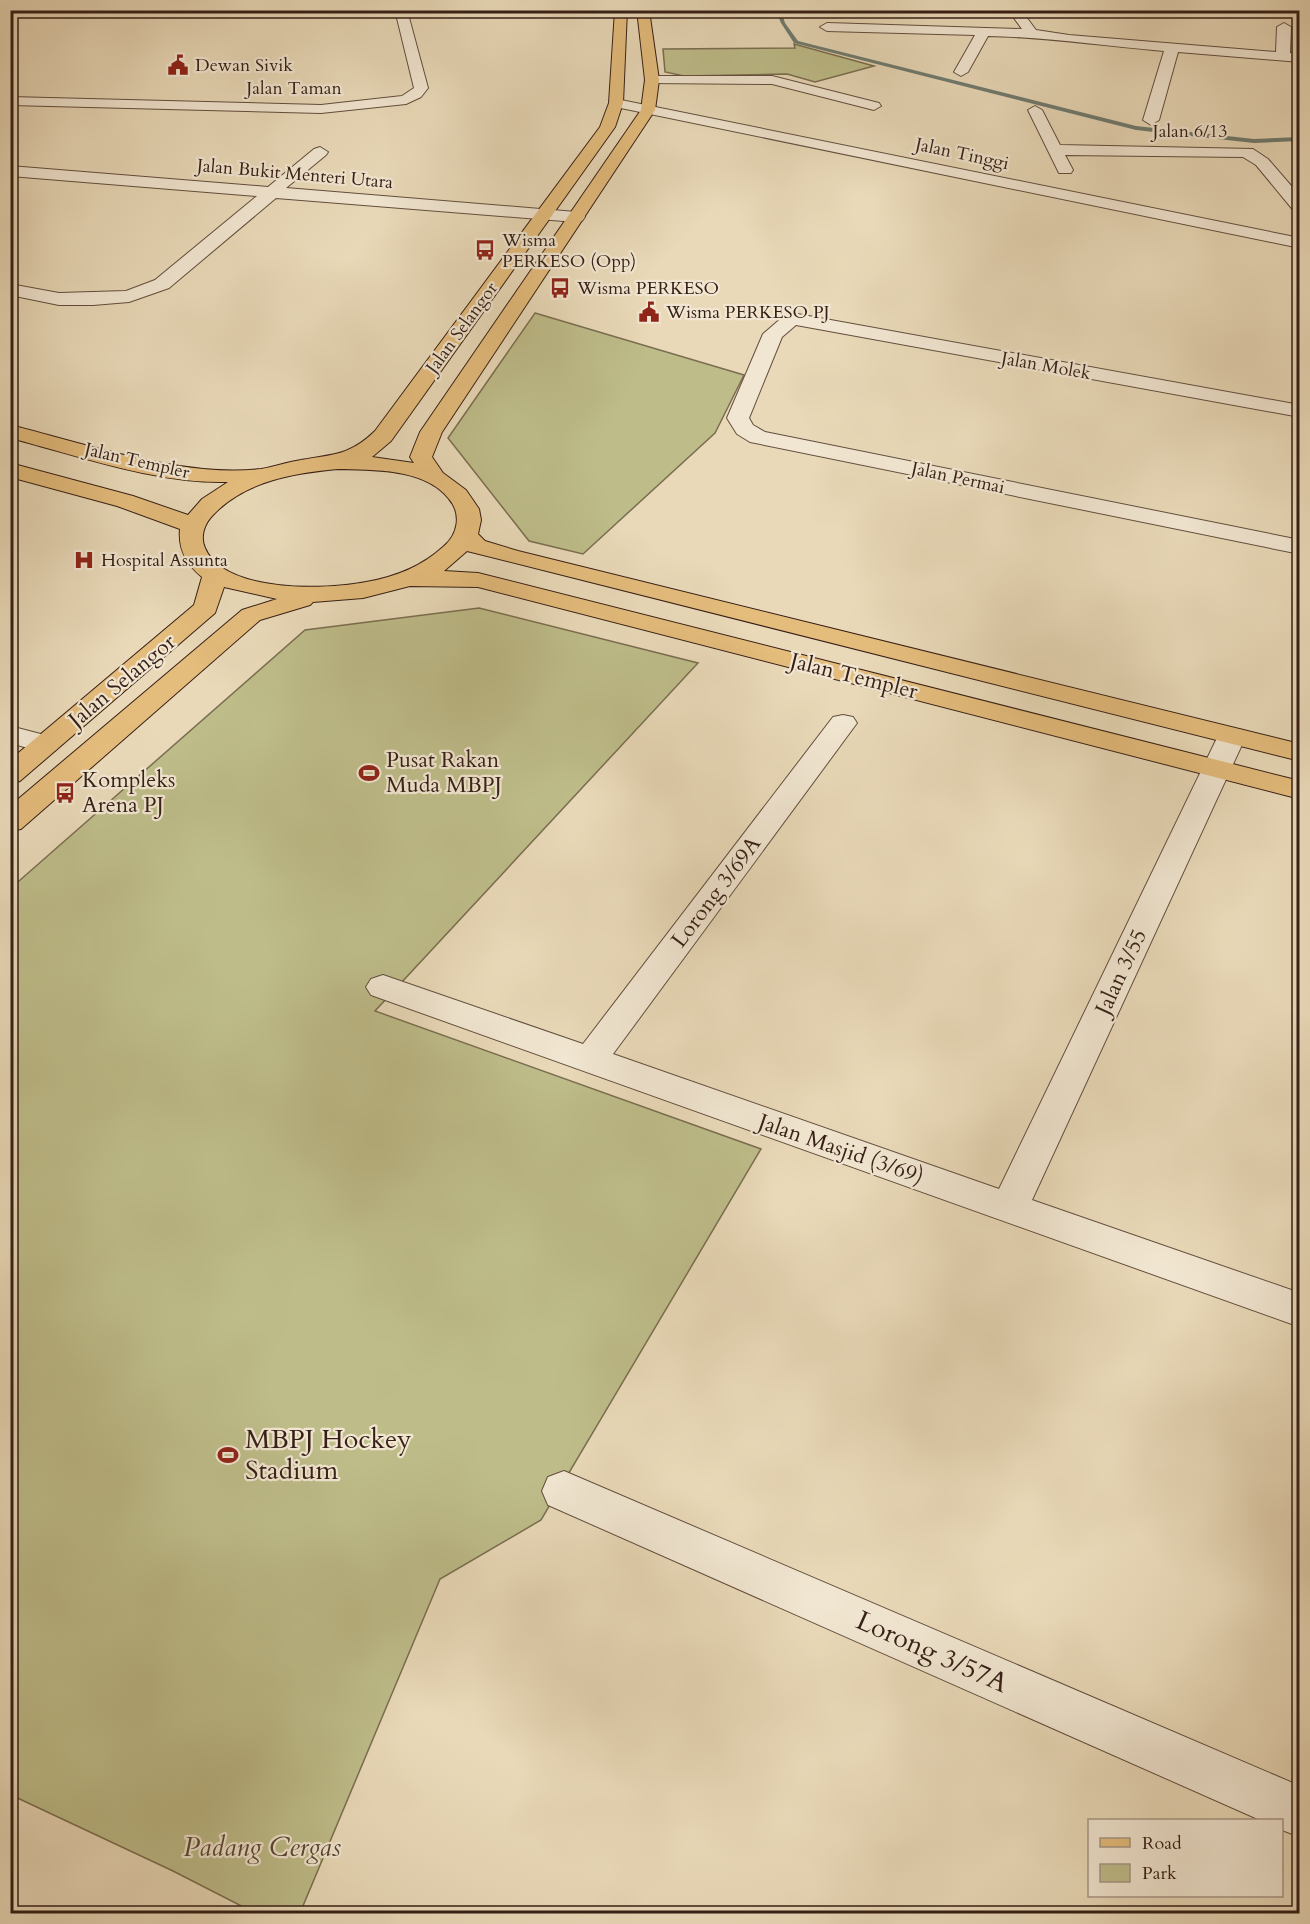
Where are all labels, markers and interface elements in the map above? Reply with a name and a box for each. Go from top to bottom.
public building icon: Dewan Sivik [166,53,190,77]
place label: Dewan Sivik [195,53,293,78]
street label: Jalan Taman [243,76,343,101]
street label: Jalan 6/13 [1150,119,1227,144]
street label: Jalan Tinggi [910,131,1011,176]
street label: Jalan Bukit Menteri Utara [193,153,394,195]
place label: Wisma PERKESO (Opp) [501,228,636,274]
bus stop icon: Wisma PERKESO (Opp) [473,238,497,262]
bus stop icon: Wisma PERKESO [548,276,572,300]
place label: Wisma PERKESO [576,276,719,301]
street label: Jalan Selangor [419,277,504,381]
public building icon: Wisma PERKESO PJ [637,300,661,324]
place label: Wisma PERKESO PJ [665,300,830,325]
street label: Jalan Molek [996,345,1093,386]
street label: Jalan Templer [79,436,192,485]
street label: Jalan Permai [906,455,1007,500]
hospital icon: Hospital Assunta [72,548,96,572]
place label: Hospital Assunta [101,548,228,573]
street label: Jalan Selangor [60,627,183,737]
street label: Jalan Templer [784,645,922,707]
place label: Pusat Rakan Muda MBPJ [386,745,502,800]
sports icon: Pusat Rakan Muda MBPJ [357,761,381,785]
place label: Kompleks Arena PJ [82,765,175,820]
bus stop icon: Kompleks Arena PJ [53,781,77,805]
street label: Lorong 3/69A [664,830,768,954]
street label: Jalan 3/55 [1087,924,1154,1022]
street label: Jalan Masjid (3/69) [752,1106,928,1191]
place label: MBPJ Hockey Stadium [245,1421,412,1489]
sports icon: MBPJ Hockey Stadium [216,1443,240,1467]
street label: Lorong 3/57A [850,1602,1014,1702]
legend [1088,1819,1283,1897]
park label: Padang Cergas [183,1829,341,1866]
text: Road [1142,1831,1182,1856]
text: Park [1142,1861,1177,1886]

